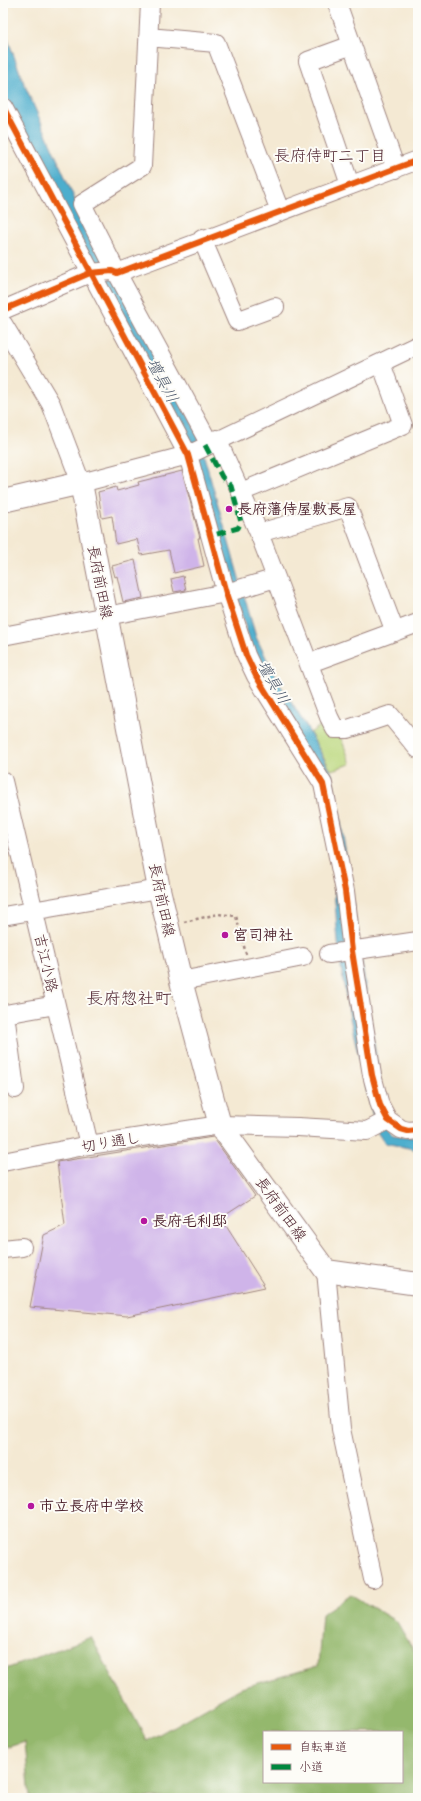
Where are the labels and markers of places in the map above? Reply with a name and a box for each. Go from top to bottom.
place label: 長府藩侍屋敷長屋 [237,498,357,519]
marker: 長府藩侍屋敷長屋 [224,504,234,514]
place label: 宮司神社 [233,924,293,945]
marker: 宮司神社 [220,930,230,940]
place label: 長府毛利邸 [152,1210,227,1231]
marker: 長府毛利邸 [139,1216,149,1226]
place label: 市立長府中学校 [39,1495,144,1516]
marker: 市立長府中学校 [26,1501,36,1511]

